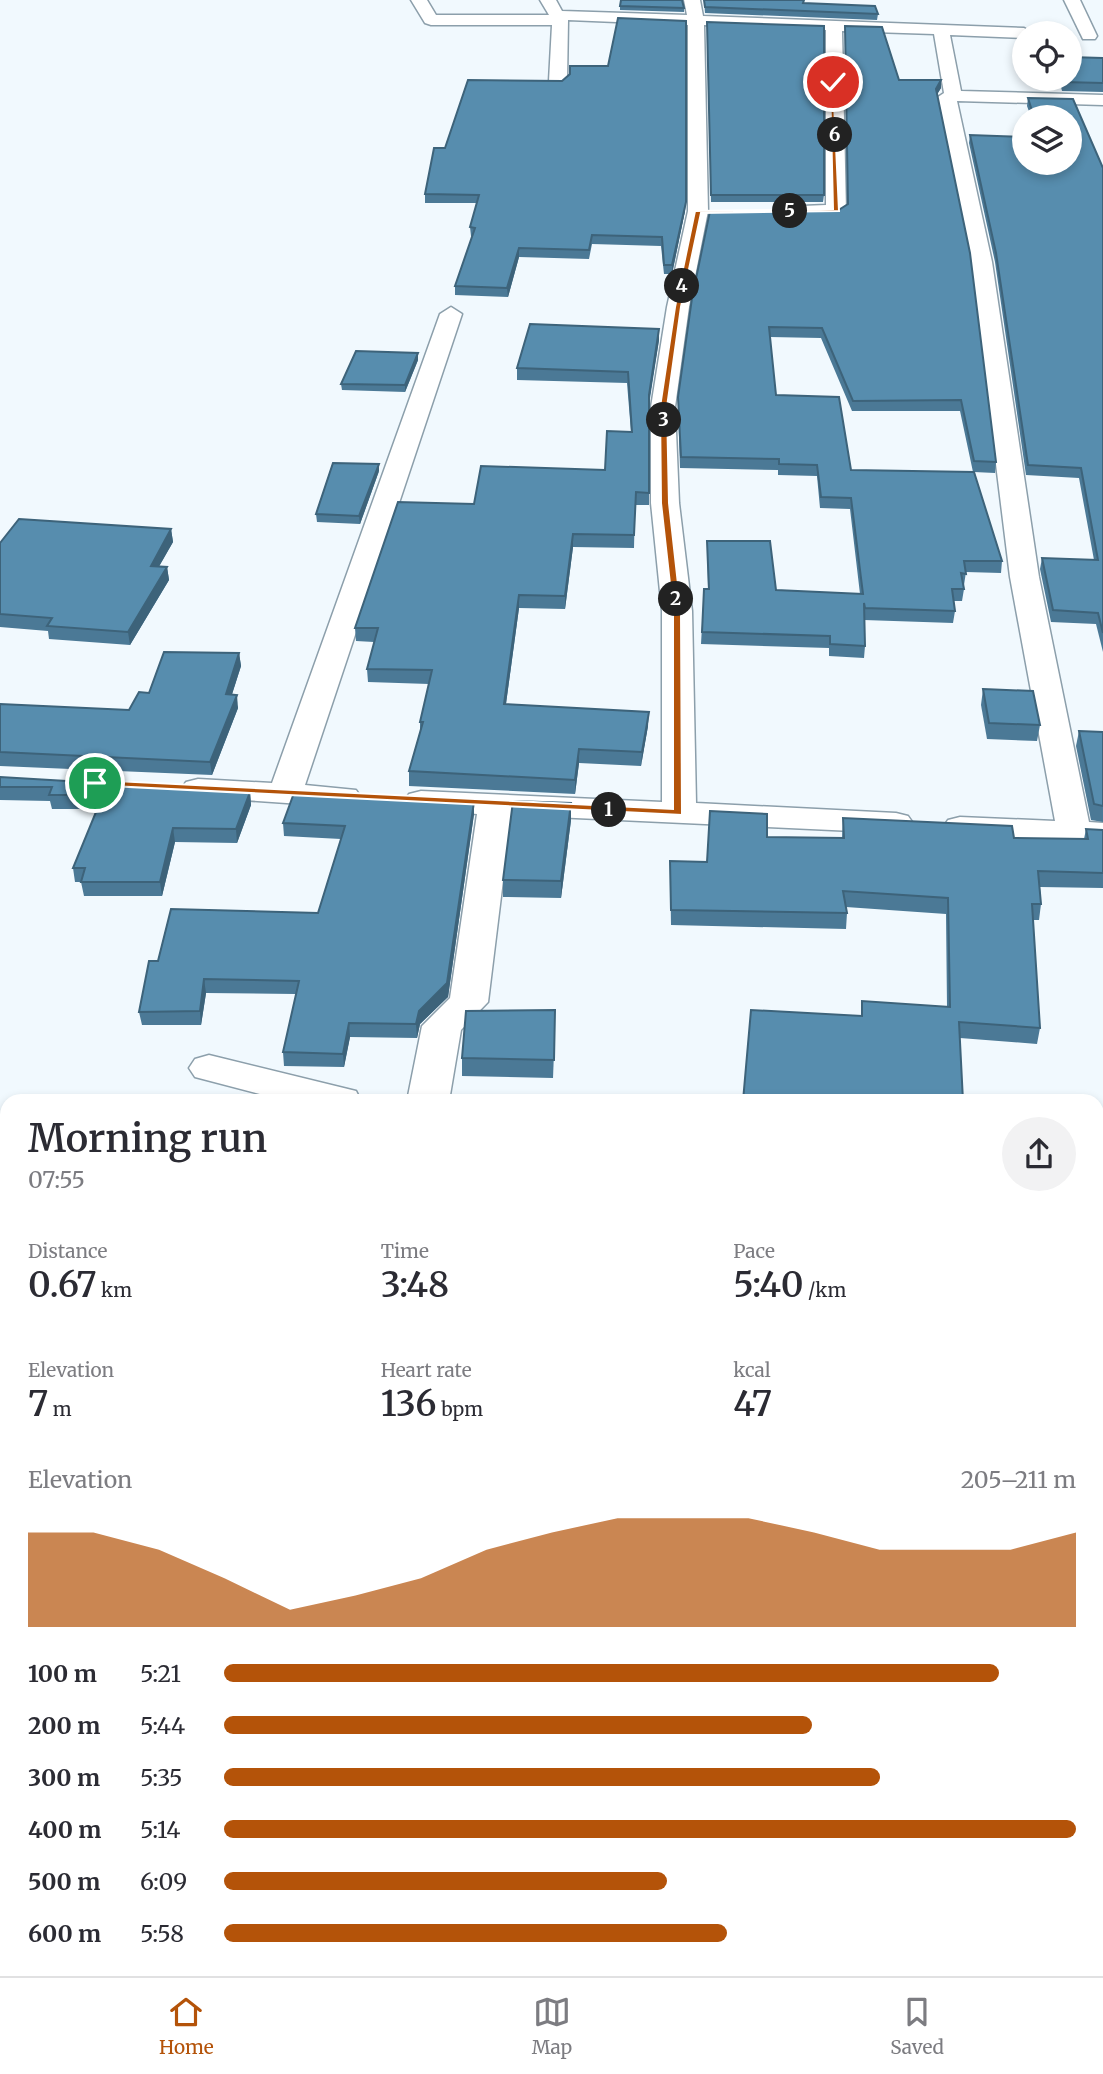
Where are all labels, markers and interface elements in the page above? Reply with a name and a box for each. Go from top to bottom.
map controls [1012,21,1082,175]
button: locate [1012,21,1082,91]
pin [803,52,863,112]
icon: check [814,63,852,101]
button: layers [1012,105,1082,175]
pin: 6 [818,118,852,152]
text: 6 [829,122,840,146]
pin: 5 [772,194,808,228]
text: 5 [784,198,795,222]
pin: 4 [664,268,700,304]
text: 4 [675,273,688,297]
pin: 3 [646,402,682,438]
text: 3 [658,407,669,431]
pin: 2 [658,582,694,616]
text: 2 [670,586,681,610]
pin [65,753,125,813]
icon: arrive [76,764,114,802]
pin: 1 [592,792,626,828]
text: 1 [604,797,613,821]
text: Morning run [28,1115,267,1162]
button: share [1002,1117,1076,1191]
text: 07:55 [28,1165,85,1194]
text: Distance [28,1239,107,1263]
text: Time [381,1239,429,1263]
text: Pace [733,1239,775,1263]
text: 0.67 [28,1263,97,1307]
text: 3:48 [381,1263,449,1307]
text: 5:40 [733,1263,804,1307]
text: km [97,1278,132,1302]
text: /km [804,1278,846,1302]
text: Elevation [28,1358,114,1382]
text: Heart rate [381,1358,472,1382]
text: kcal [733,1358,771,1382]
text: 7 [28,1382,48,1426]
text: 136 [381,1382,437,1426]
text: 47 [733,1382,772,1426]
text: m [48,1397,72,1421]
text: bpm [437,1397,483,1421]
text: Elevation [28,1465,132,1494]
text: 205–211 m [961,1465,1076,1494]
text: 100 m [28,1659,97,1688]
text: 5:21 [140,1659,181,1688]
text: 200 m [28,1711,100,1740]
text: 5:44 [140,1711,185,1740]
text: 300 m [28,1763,100,1792]
text: 5:35 [140,1763,182,1792]
text: 400 m [28,1815,102,1844]
text: 5:14 [140,1815,180,1844]
text: 500 m [28,1867,100,1896]
text: 6:09 [140,1867,187,1896]
text: 600 m [28,1919,101,1948]
text: 5:58 [140,1919,184,1948]
tab: Home [159,1993,214,2059]
tab: Map [532,1993,572,2059]
tab: Saved [890,1993,944,2059]

